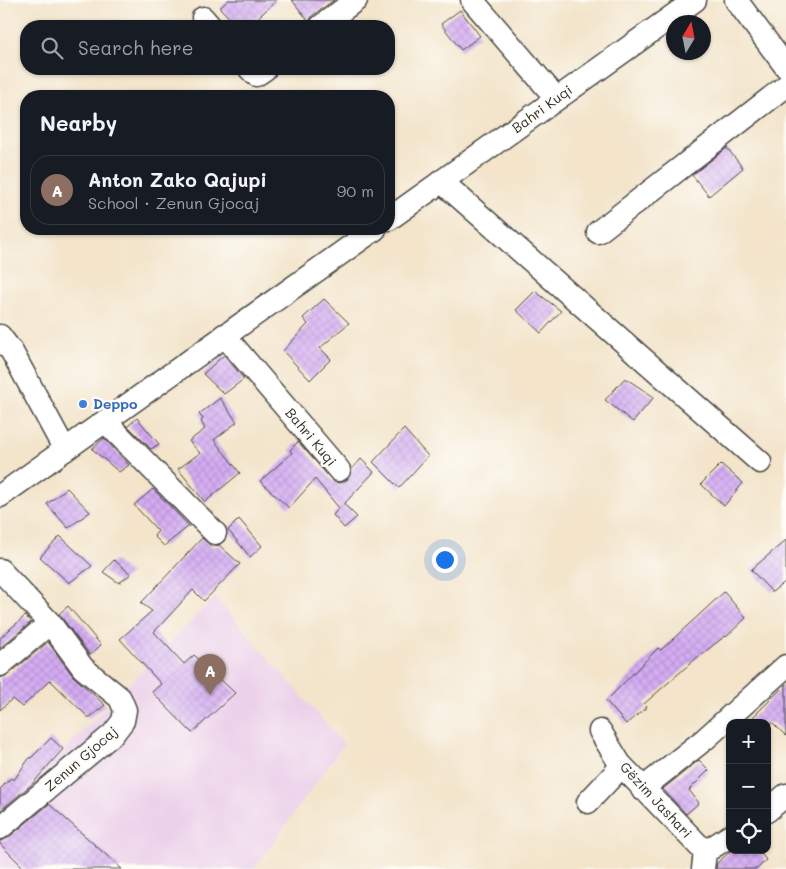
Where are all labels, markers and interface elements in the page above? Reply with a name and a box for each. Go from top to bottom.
north arrow [666,15,711,60]
search box [20,20,395,75]
icon: search [38,34,66,62]
text: Search here [78,35,194,60]
street label: Bahri Kuqi [508,80,576,137]
text: Nearby [40,109,117,136]
text: Anton Zako Qajupi [88,167,267,192]
text: A [51,180,63,201]
text: 90 m [337,180,374,201]
text: School · Zenun Gjocaj [88,192,259,213]
place label: Deppo [93,394,138,413]
marker: Deppo [77,398,89,410]
street label: Bahri Kuqi [281,404,341,470]
your location [432,547,458,573]
pin: A [194,654,226,695]
map controls [726,719,771,854]
button: + [726,719,771,764]
street label: Zenun Gjocaj [40,722,121,796]
street label: Gëzim Jashari [616,757,697,842]
button: − [726,764,771,809]
button: locate [726,809,771,854]

